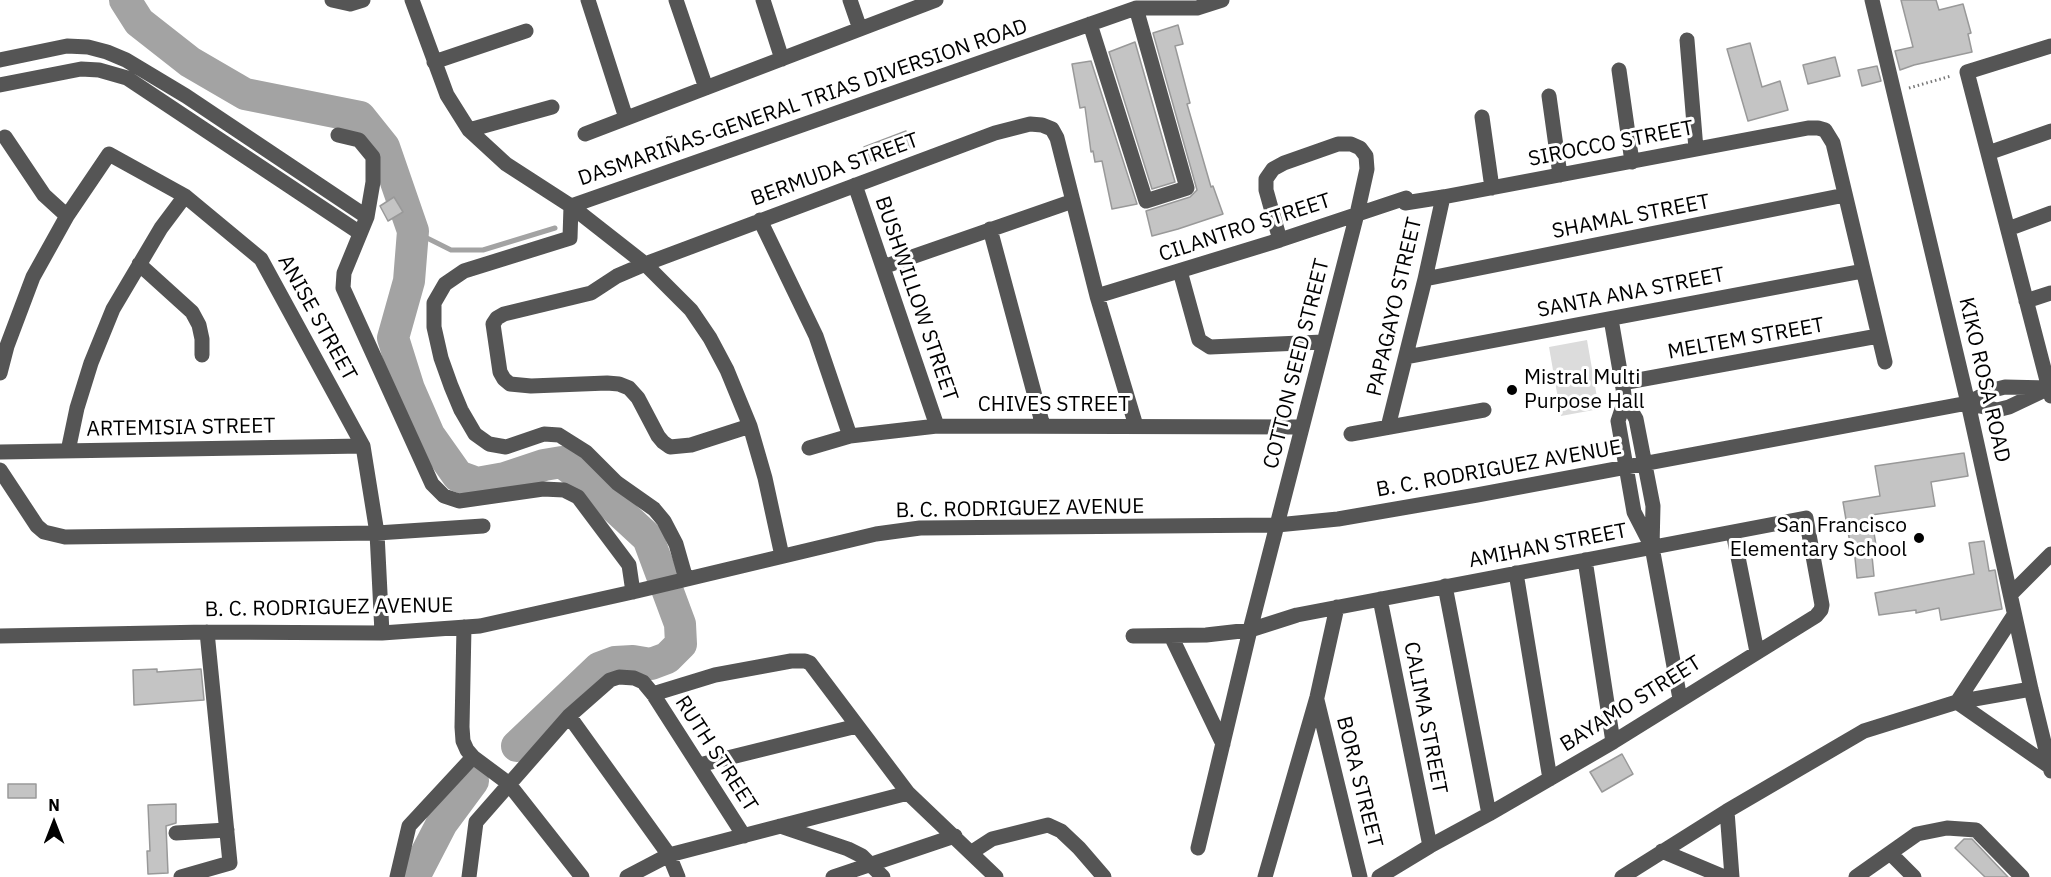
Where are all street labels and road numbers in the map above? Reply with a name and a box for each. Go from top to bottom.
street label: DASMARIÑAS-GENERAL TRIAS DIVERSION ROAD [575,14,1031,192]
street label: SIROCCO STREET [1526,116,1696,172]
street label: BERMUDA STREET [748,128,922,212]
street label: CILANTRO STREET [1156,188,1334,268]
street label: SHAMAL STREET [1550,189,1712,245]
street label: BUSHWILLOW STREET [869,193,963,405]
street label: PAPAGAYO STREET [1362,215,1428,399]
street label: ANISE STREET [272,251,362,385]
street label: COTTON SEED STREET [1259,256,1335,472]
street label: SANTA ANA STREET [1535,262,1727,324]
street label: KIKO ROSA ROAD [1953,295,2015,465]
street label: MELTEM STREET [1666,313,1826,365]
street label: CHIVES STREET [978,392,1130,418]
street label: ARTEMISIA STREET [86,414,276,442]
street label: B. C. RODRIGUEZ AVENUE [1374,435,1624,503]
street label: B. C. RODRIGUEZ AVENUE [895,494,1145,524]
street label: AMIHAN STREET [1467,518,1629,574]
street label: B. C. RODRIGUEZ AVENUE [204,593,454,623]
street label: CALIMA STREET [1398,640,1452,796]
street label: BAYAMO STREET [1556,651,1706,757]
street label: RUTH STREET [669,691,763,817]
street label: BORA STREET [1331,714,1387,850]

